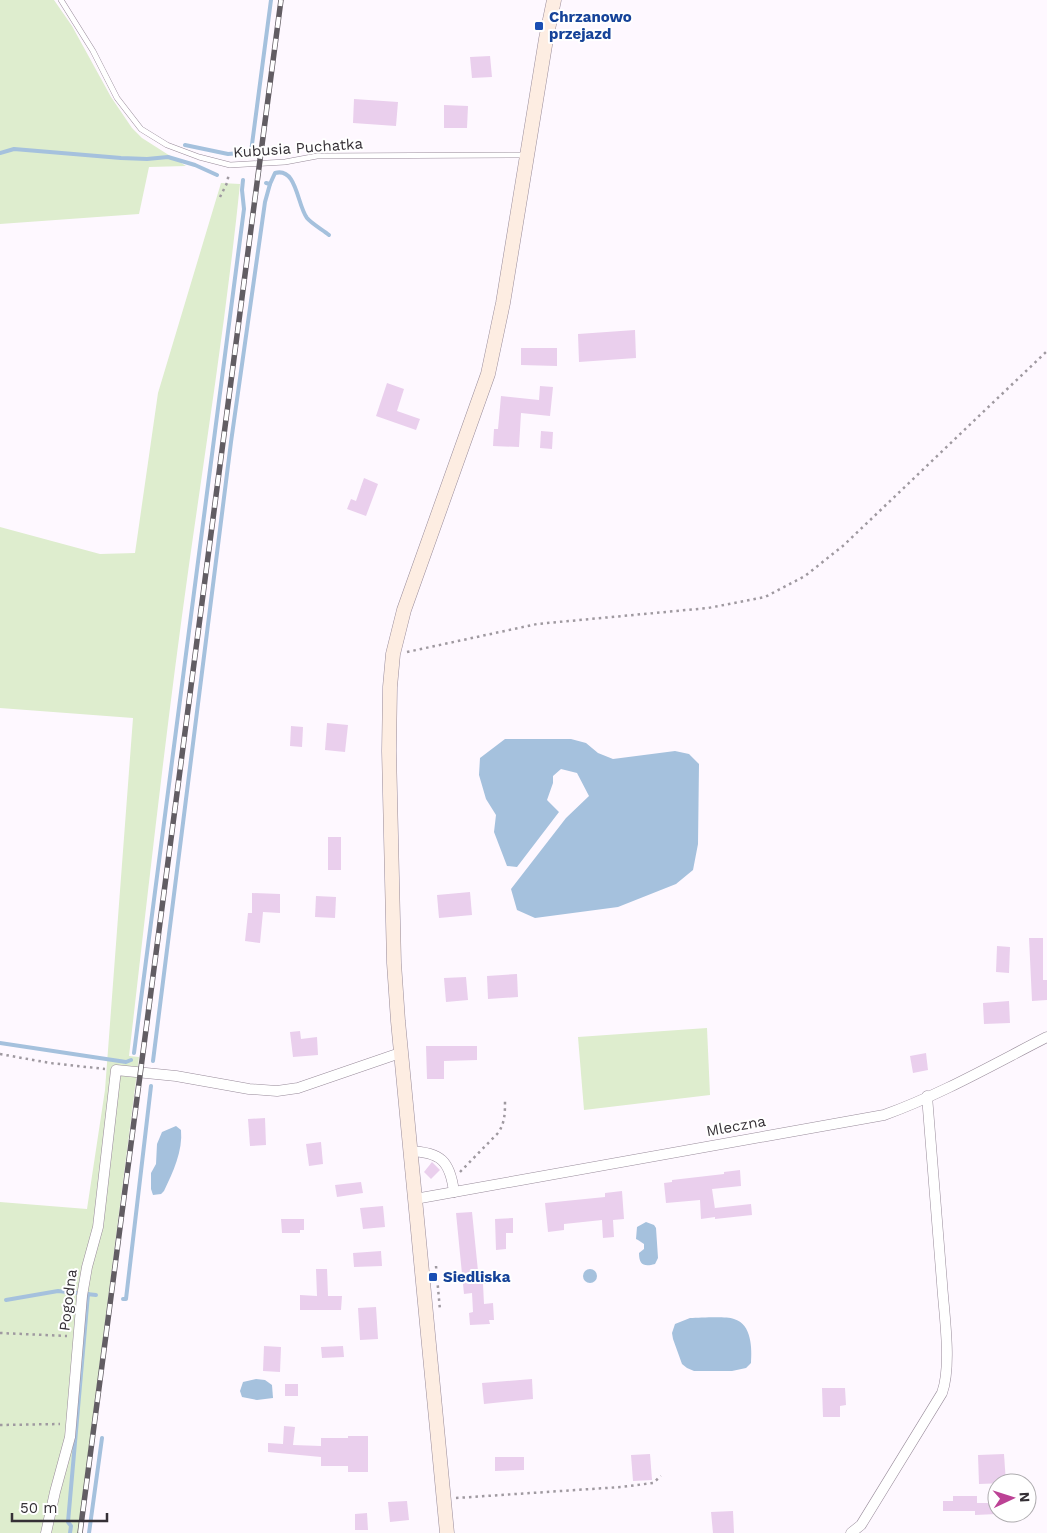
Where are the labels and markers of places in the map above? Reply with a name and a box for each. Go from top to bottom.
place label: Chrzanowo przejazd [549,8,632,43]
marker: Chrzanowo przejazd [533,20,545,32]
place label: Siedliska [443,1268,511,1286]
marker: Siedliska [427,1271,439,1283]

